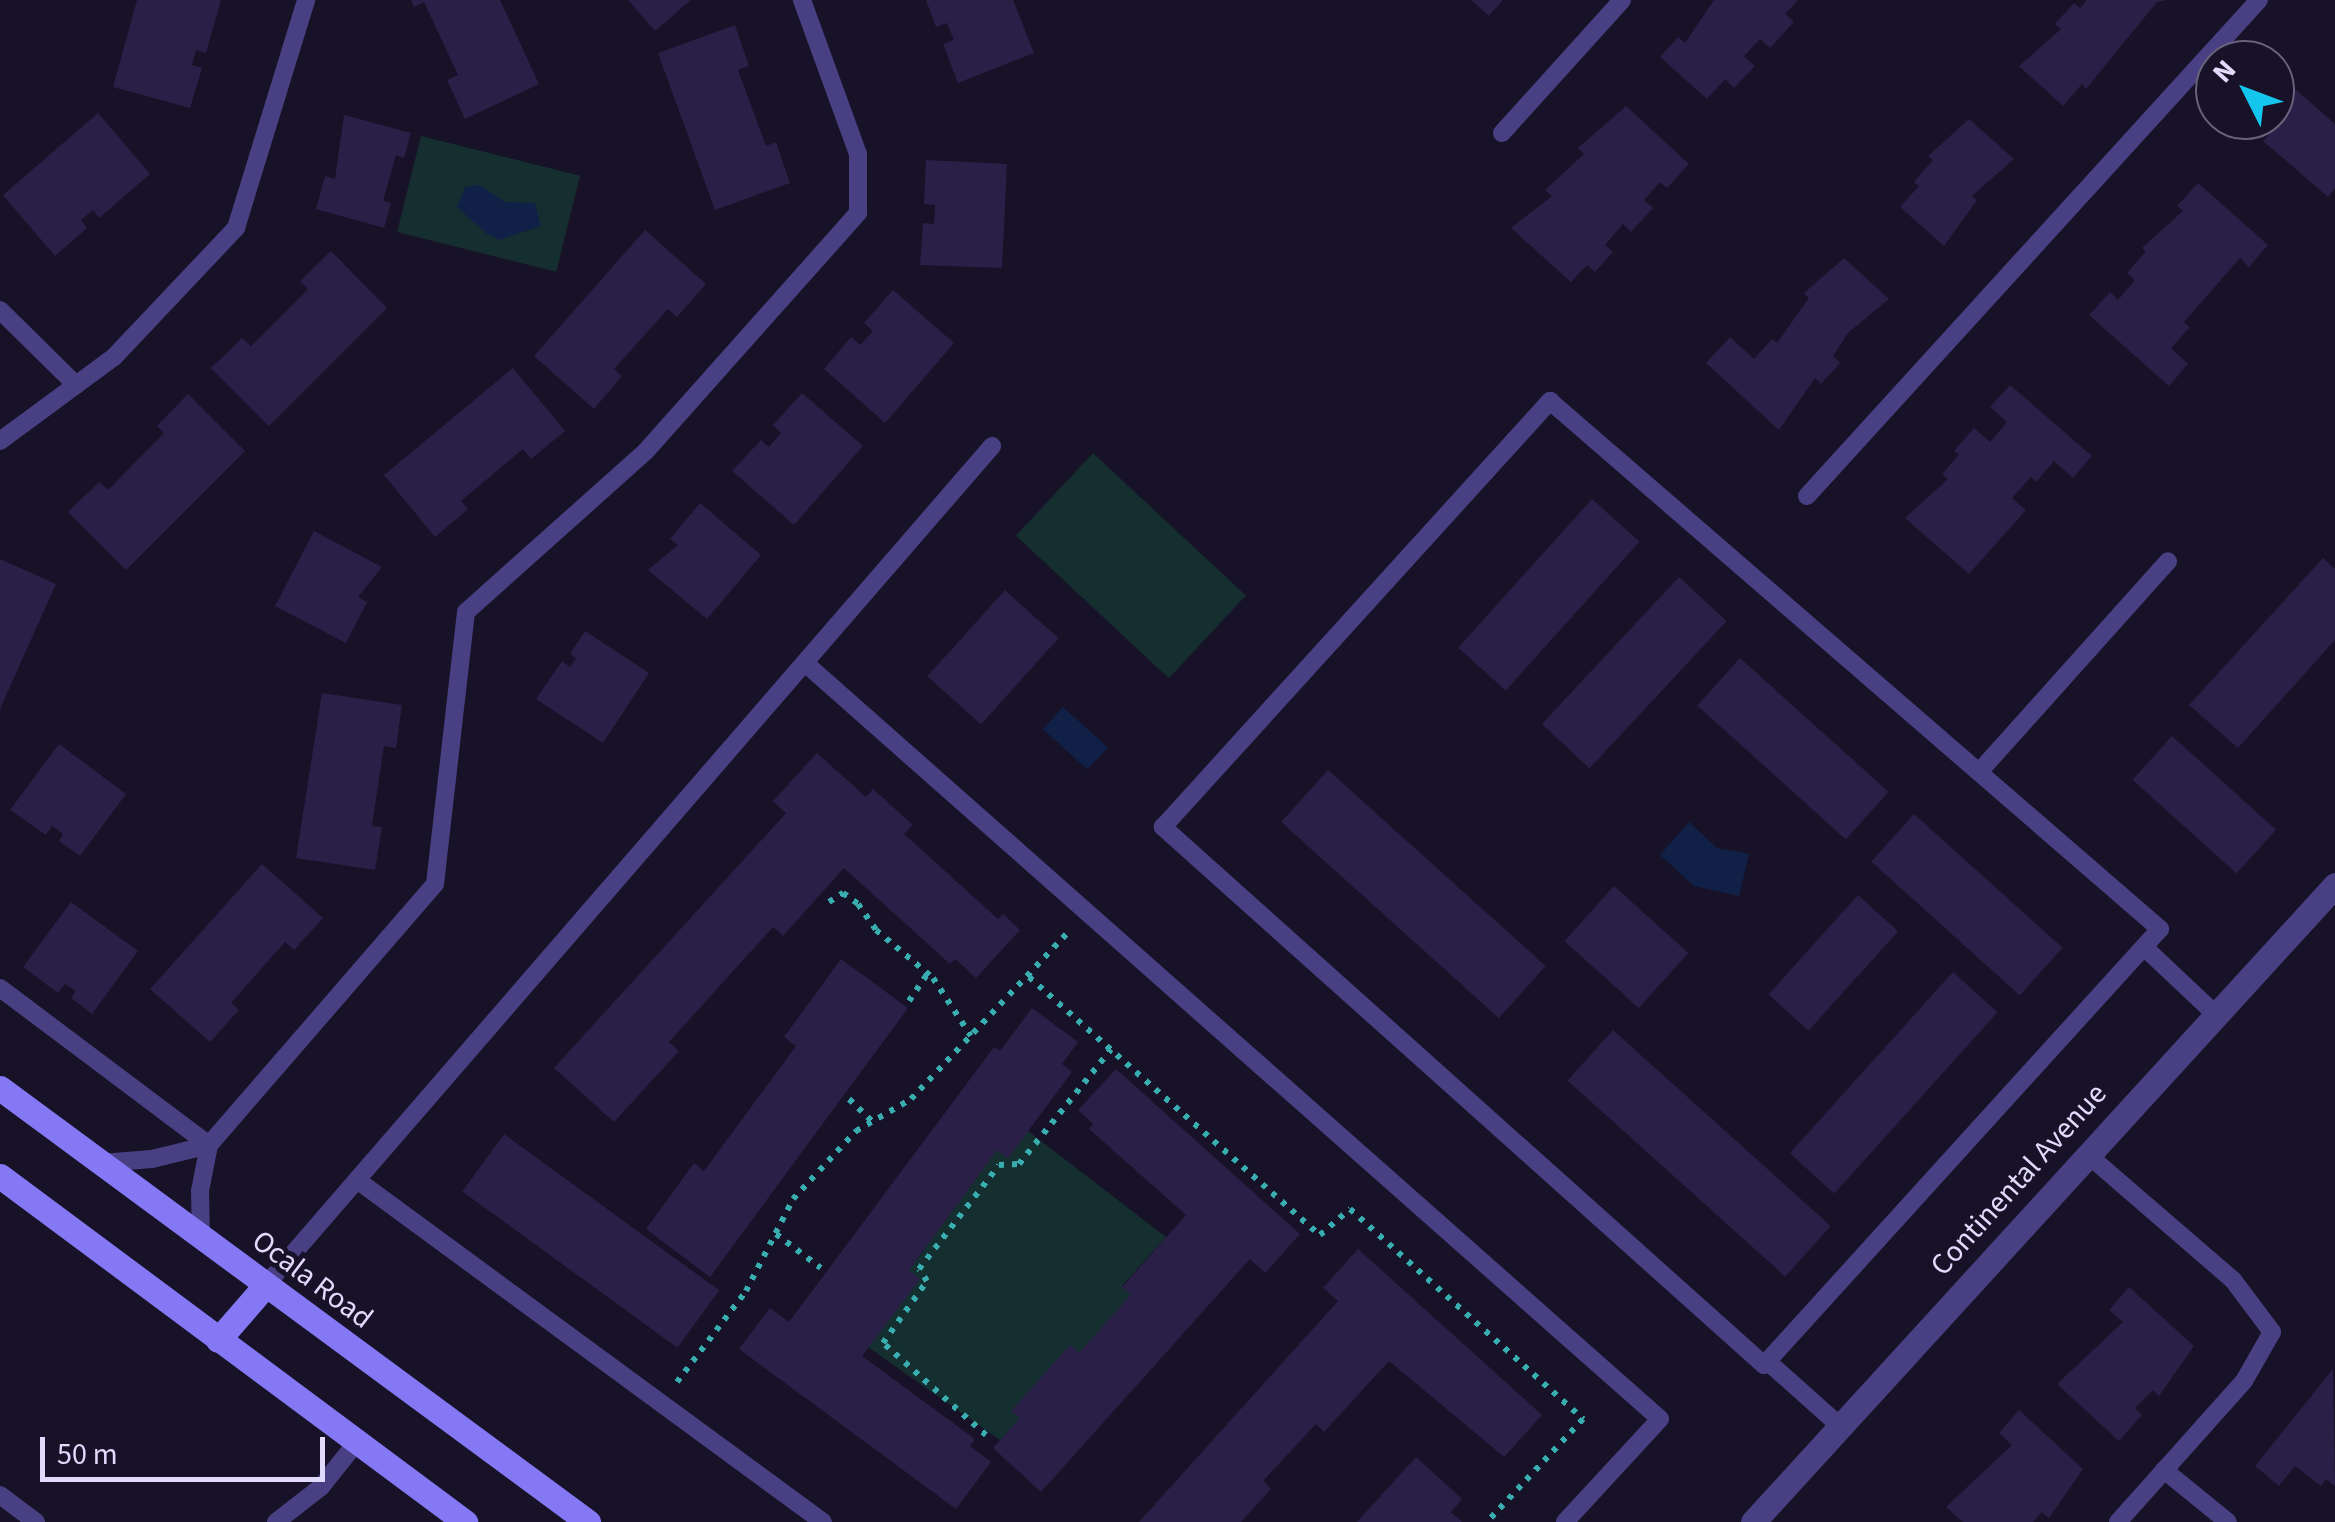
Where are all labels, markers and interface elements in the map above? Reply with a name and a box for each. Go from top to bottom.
north arrow [2195,40,2295,140]
text: N [2203,51,2245,92]
street label: Continental Avenue [1923,1077,2115,1283]
street label: Ocala Road [245,1223,379,1337]
scale bar [45,1417,330,1479]
text: 50 m [57,1433,118,1476]

